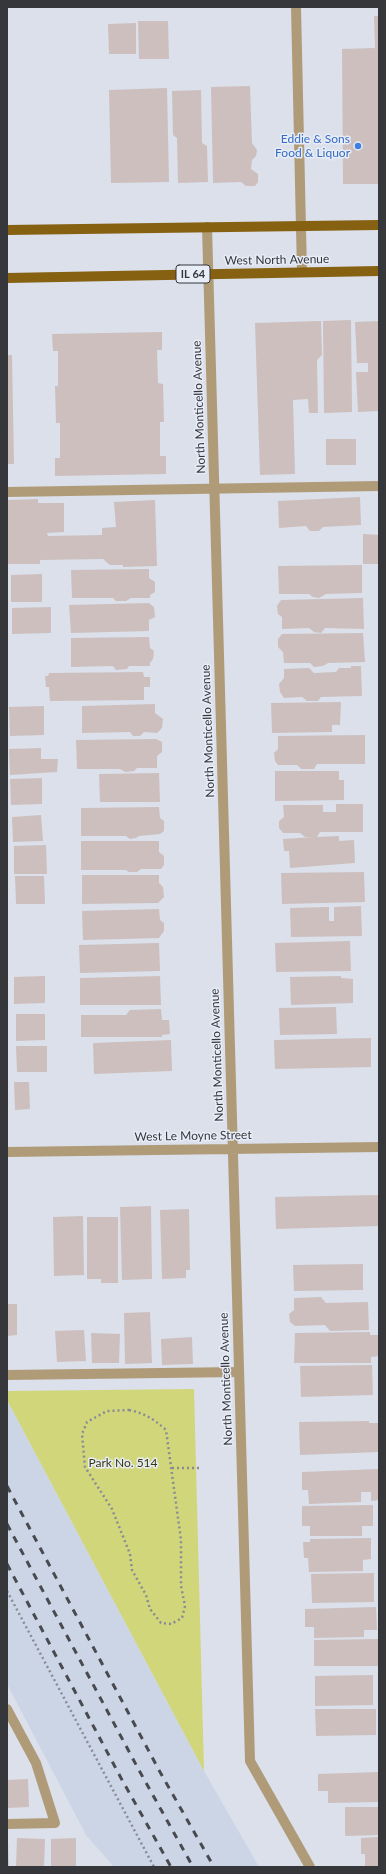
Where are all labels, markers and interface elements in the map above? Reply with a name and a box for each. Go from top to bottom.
place label: Eddie & Sons Food & Liquor [275,132,350,160]
marker: Eddie & Sons Food & Liquor [353,141,363,151]
street label: West North Avenue [225,252,329,268]
road number: IL 64 [176,265,210,283]
street label: North Monticello Avenue [189,340,209,474]
street label: North Monticello Avenue [198,664,218,798]
street label: North Monticello Avenue [207,988,227,1122]
street label: West Le Moyne Street [134,1128,252,1144]
street label: North Monticello Avenue [216,1312,236,1446]
park label: Park No. 514 [88,1456,158,1470]

